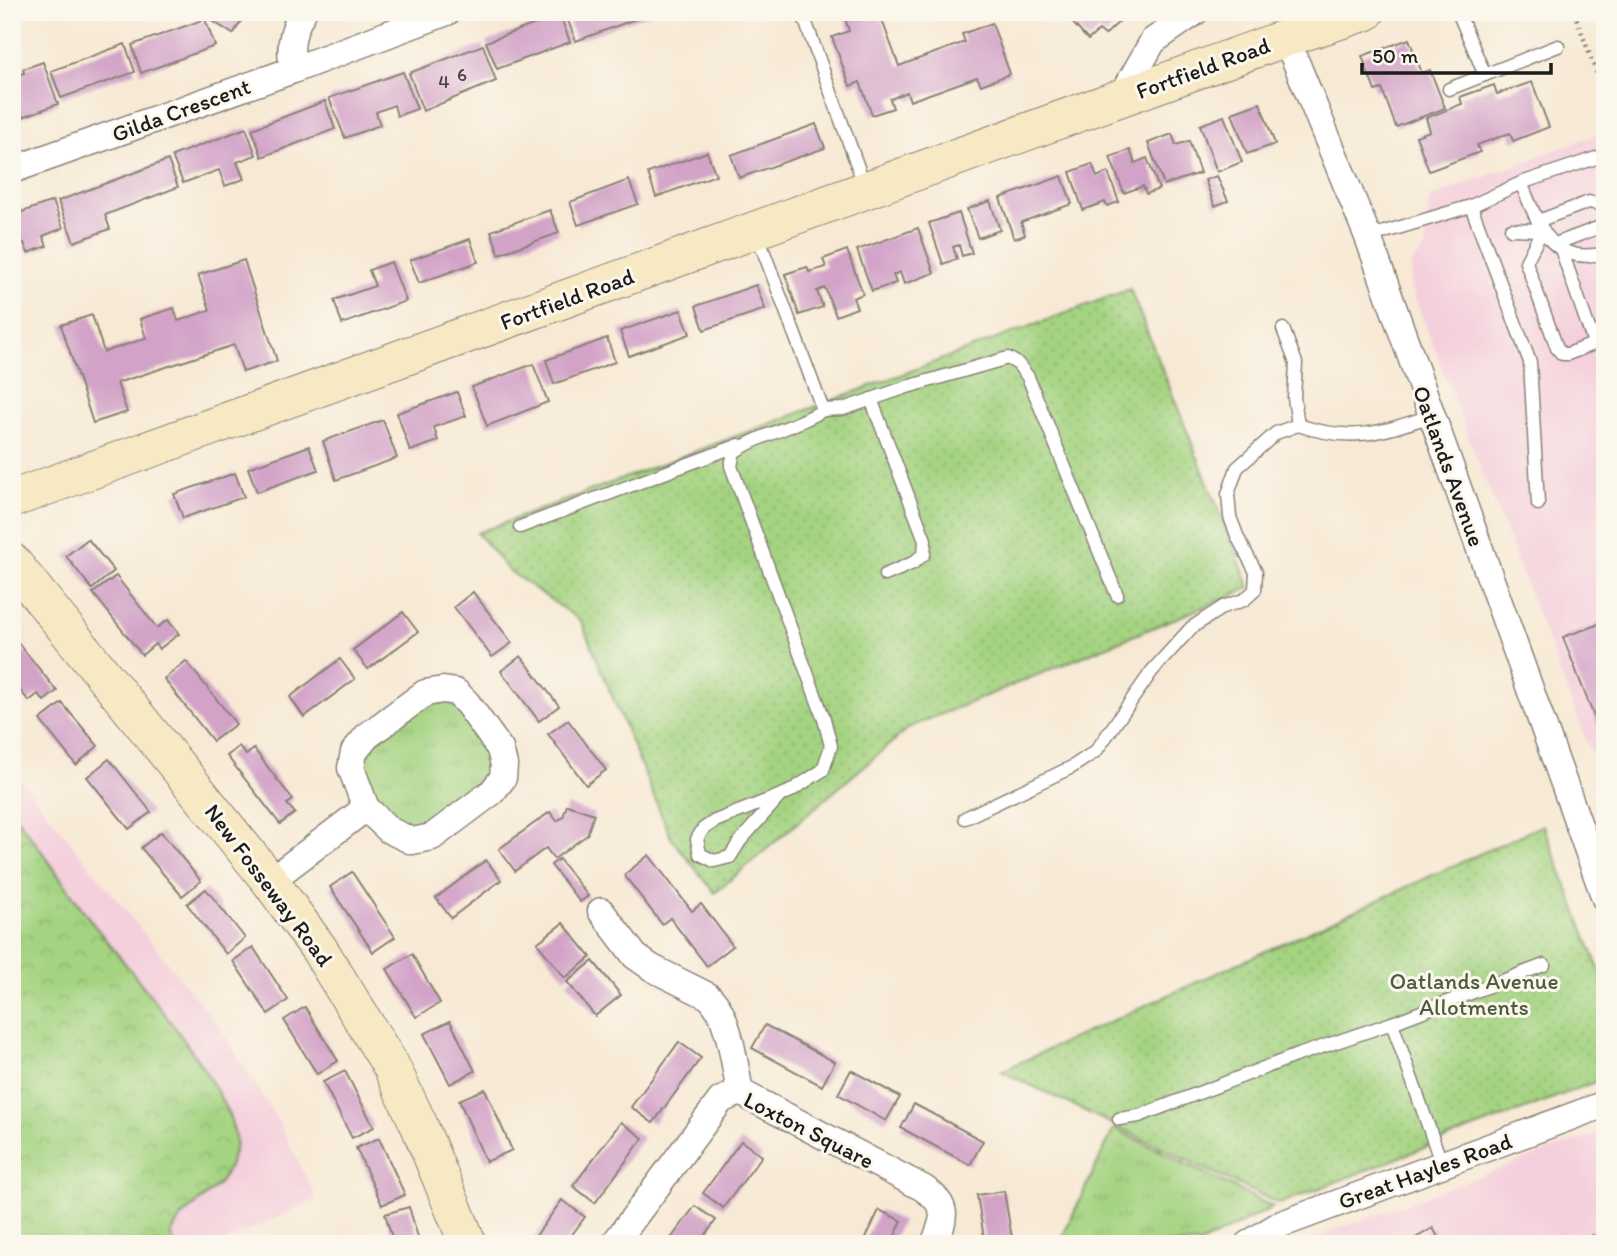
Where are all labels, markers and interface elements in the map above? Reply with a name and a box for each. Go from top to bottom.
street label: Fortfield Road [1132,31,1274,105]
scale bar [1362,32,1550,76]
text: 50 m [1372,43,1419,68]
house number: 6 [457,63,467,86]
house number: 4 [438,70,450,93]
street label: Gilda Crescent [108,72,254,148]
street label: Fortfield Road [496,262,638,336]
street label: Oatlands Avenue [1407,382,1491,550]
street label: New Fosseway Road [199,798,339,972]
park label: Oatlands Avenue Allotments [1390,967,1558,1021]
street label: Loxton Square [739,1085,879,1175]
street label: Great Hayles Road [1334,1126,1516,1215]

